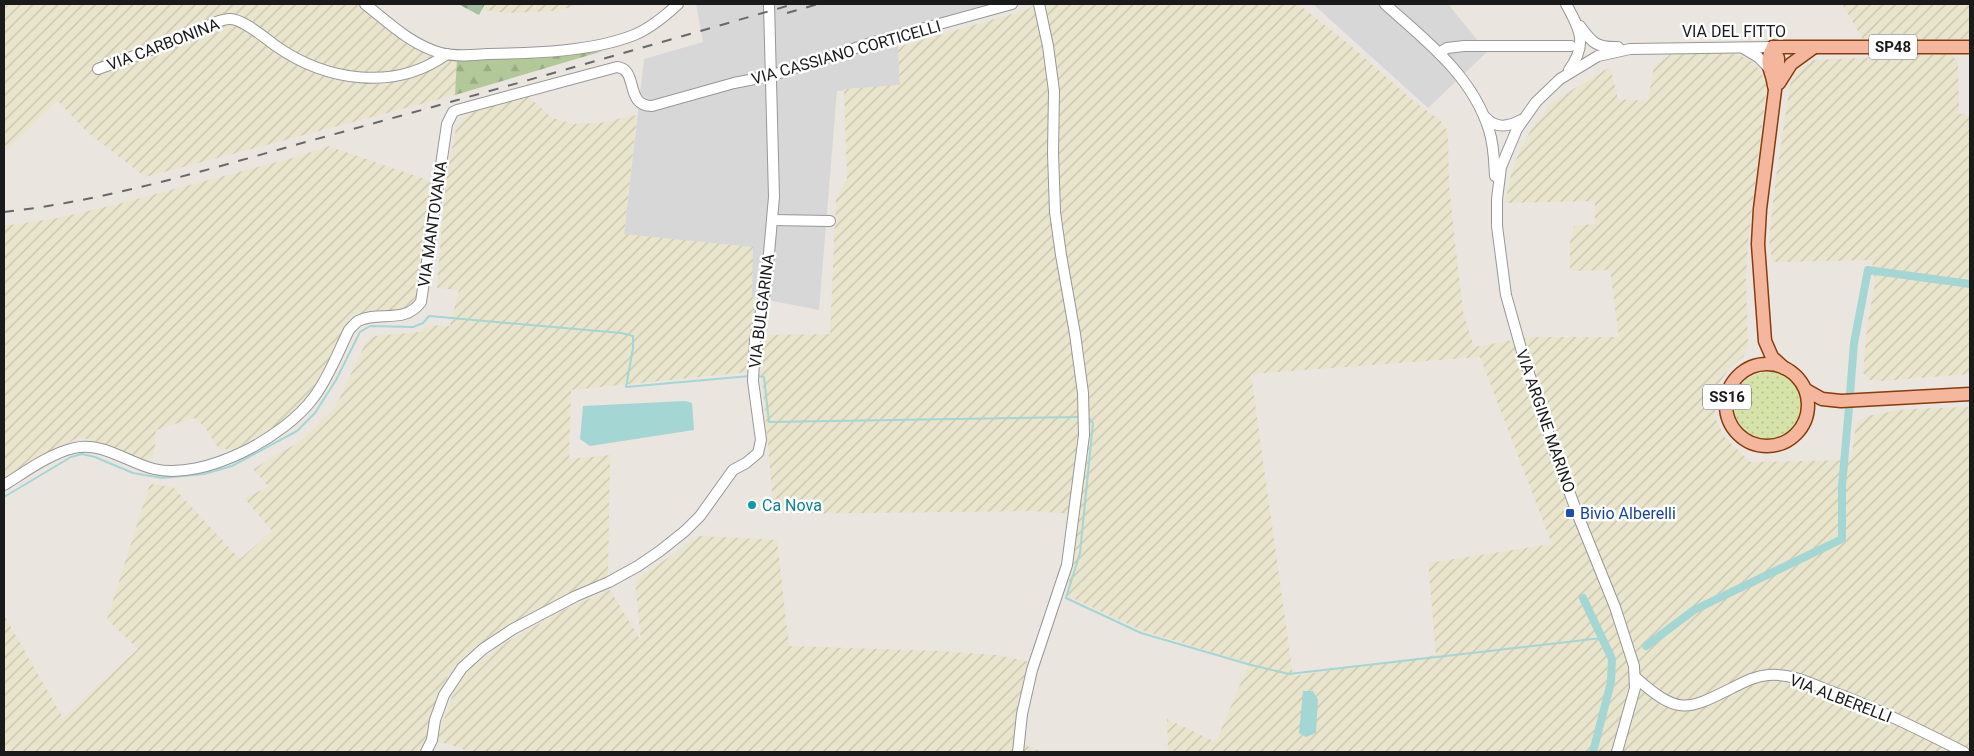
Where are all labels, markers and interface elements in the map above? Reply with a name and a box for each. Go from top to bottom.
street label: VIA CARBONINA [104,14,222,75]
street label: VIA CASSIANO CORTICELLI [749,16,943,89]
street label: VIA DEL FITTO [1682,22,1786,41]
road number: SP48 [1869,34,1917,60]
street label: VIA MANTOVANA [414,159,451,288]
street label: VIA BULGARINA [745,252,778,369]
street label: VIA ARGINE MARINO [1512,347,1579,495]
road number: SS16 [1703,384,1751,410]
place label: Ca Nova [762,496,822,515]
marker: Ca Nova [746,499,758,511]
place label: Bivio Alberelli [1580,504,1676,523]
marker: Bivio Alberelli [1564,507,1576,519]
street label: VIA ALBERELLI [1787,670,1895,727]

